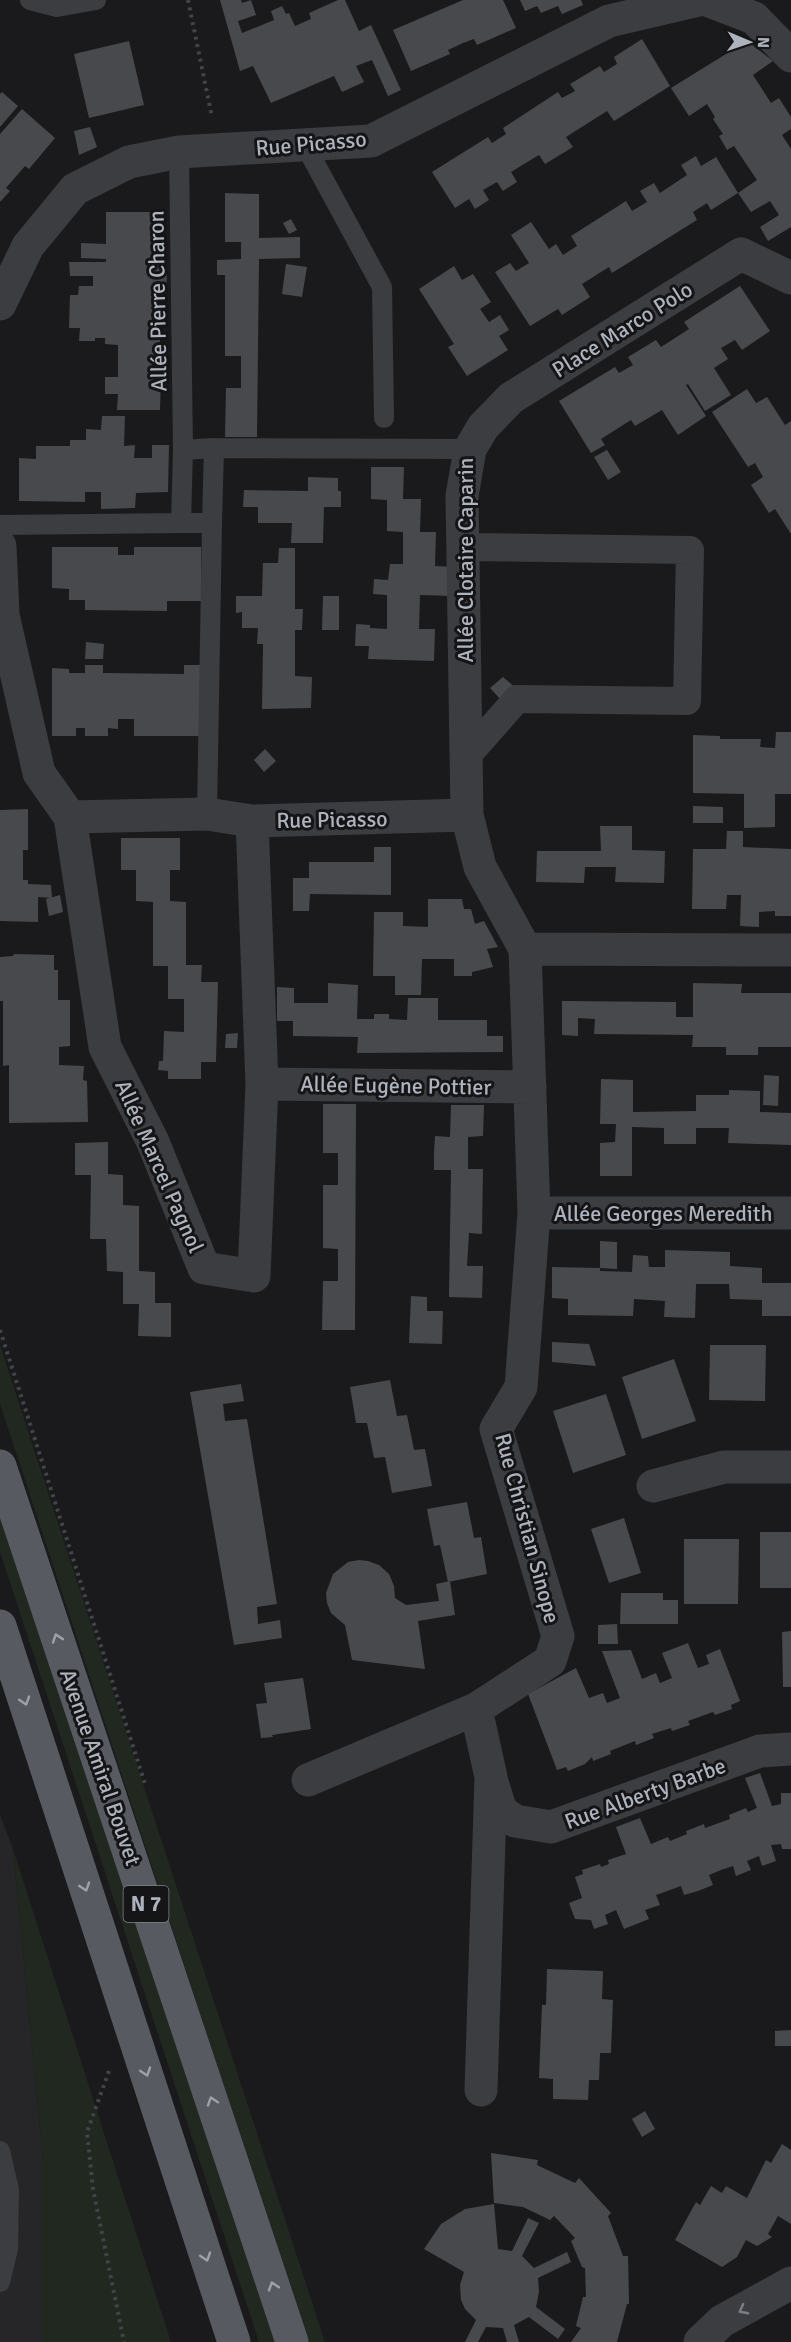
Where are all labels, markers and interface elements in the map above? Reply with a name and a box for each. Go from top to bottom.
north arrow [719,12,779,72]
text: N [753,37,773,48]
street label: Rue Picasso [254,125,368,162]
street label: Allée Pierre Charon [142,210,173,392]
street label: Place Marco Polo [547,276,697,383]
street label: Allée Clotaire Caparin [452,457,479,663]
street label: Rue Picasso [276,805,388,834]
street label: Allée Eugène Pottier [300,1070,492,1101]
street label: Allée Marcel Pagnol [109,1076,210,1257]
street label: Allée Georges Meredith [554,1200,772,1227]
street label: Rue Christian Sinope [489,1430,566,1626]
one-way arrow [52,1633,64,1644]
street label: Avenue Amiral Bouvet [54,1665,147,1869]
one-way arrow [17,1695,30,1706]
street label: Rue Alberty Barbe [561,1752,729,1835]
one-way arrow [78,1881,90,1892]
road number: N 7 [124,1886,168,1922]
one-way arrow [138,2066,151,2077]
one-way arrow [207,2096,219,2107]
one-way arrow [199,2251,212,2262]
one-way arrow [268,2282,281,2292]
one-way arrow [739,2303,749,2314]

